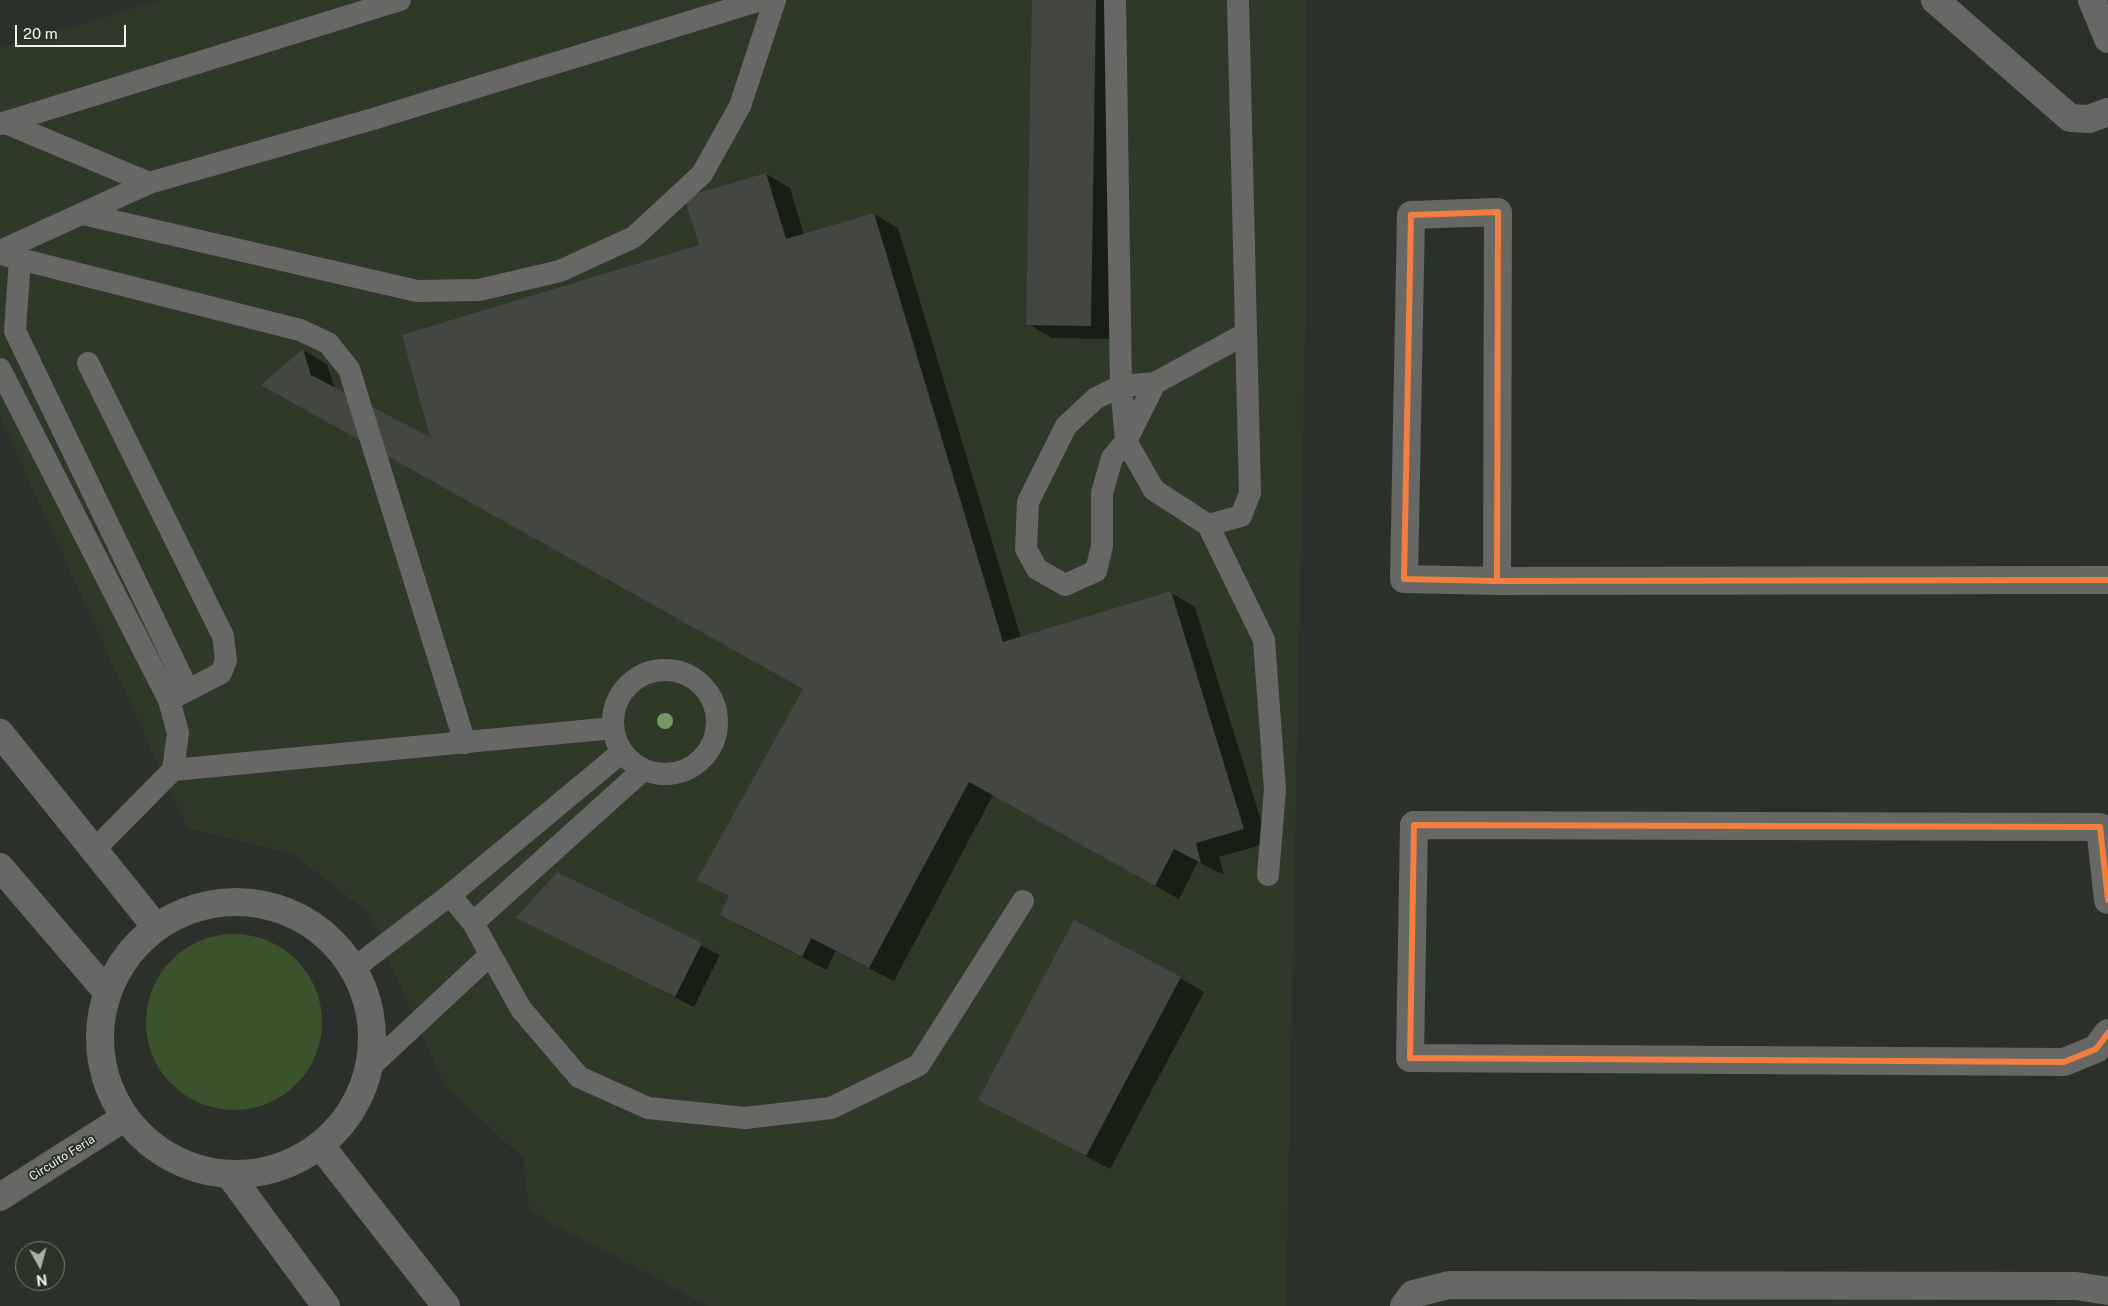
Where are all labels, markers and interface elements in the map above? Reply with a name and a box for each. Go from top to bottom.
scale bar [18,15,129,47]
text: 20 m [23,25,58,42]
street label: Circuito Feria [27,1132,97,1184]
north arrow [15,1241,65,1291]
text: N [35,1271,48,1289]

